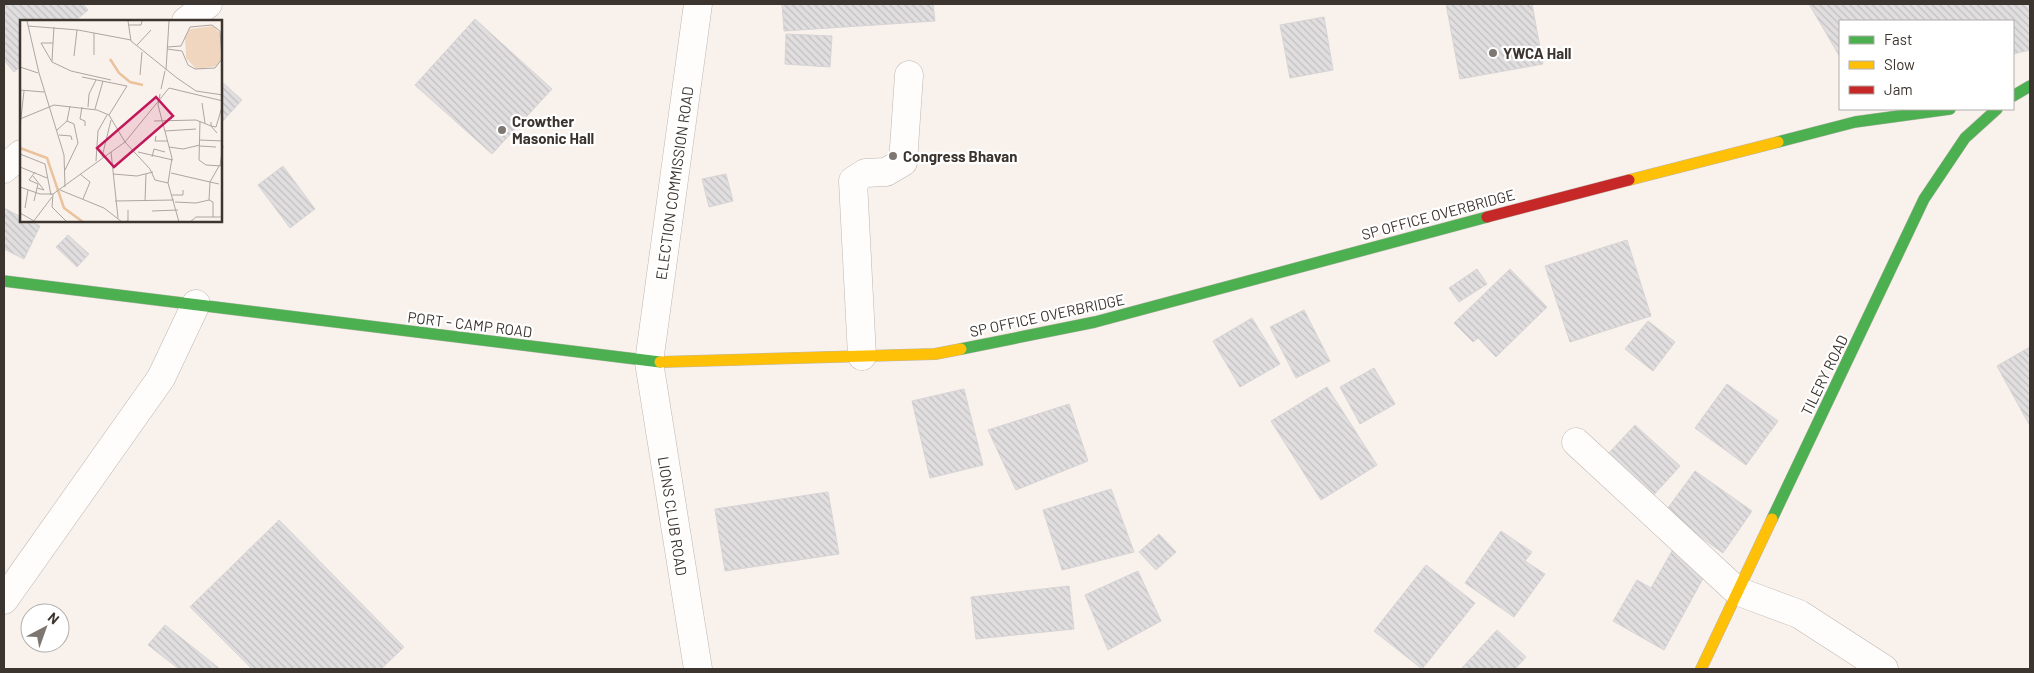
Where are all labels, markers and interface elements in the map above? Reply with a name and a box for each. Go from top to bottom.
inset map [20,20,222,222]
legend [1839,20,2014,110]
text: Fast [1884,30,1912,48]
place label: YWCA Hall [1503,44,1572,62]
marker: YWCA Hall [1487,47,1499,59]
text: Slow [1884,55,1915,73]
text: Jam [1884,80,1913,98]
street label: ELECTION COMMISSION ROAD [652,85,696,281]
place label: Crowther Masonic Hall [512,112,594,147]
marker: Crowther Masonic Hall [496,124,508,136]
place label: Congress Bhavan [903,147,1017,165]
marker: Congress Bhavan [887,150,899,162]
street label: SP OFFICE OVERBRIDGE [1359,185,1517,243]
street label: SP OFFICE OVERBRIDGE [968,290,1126,340]
street label: PORT - CAMP ROAD [407,307,533,341]
street label: TILERY ROAD [1797,332,1851,418]
street label: LIONS CLUB ROAD [655,455,691,577]
north arrow [20,603,70,653]
text: N [45,608,63,627]

